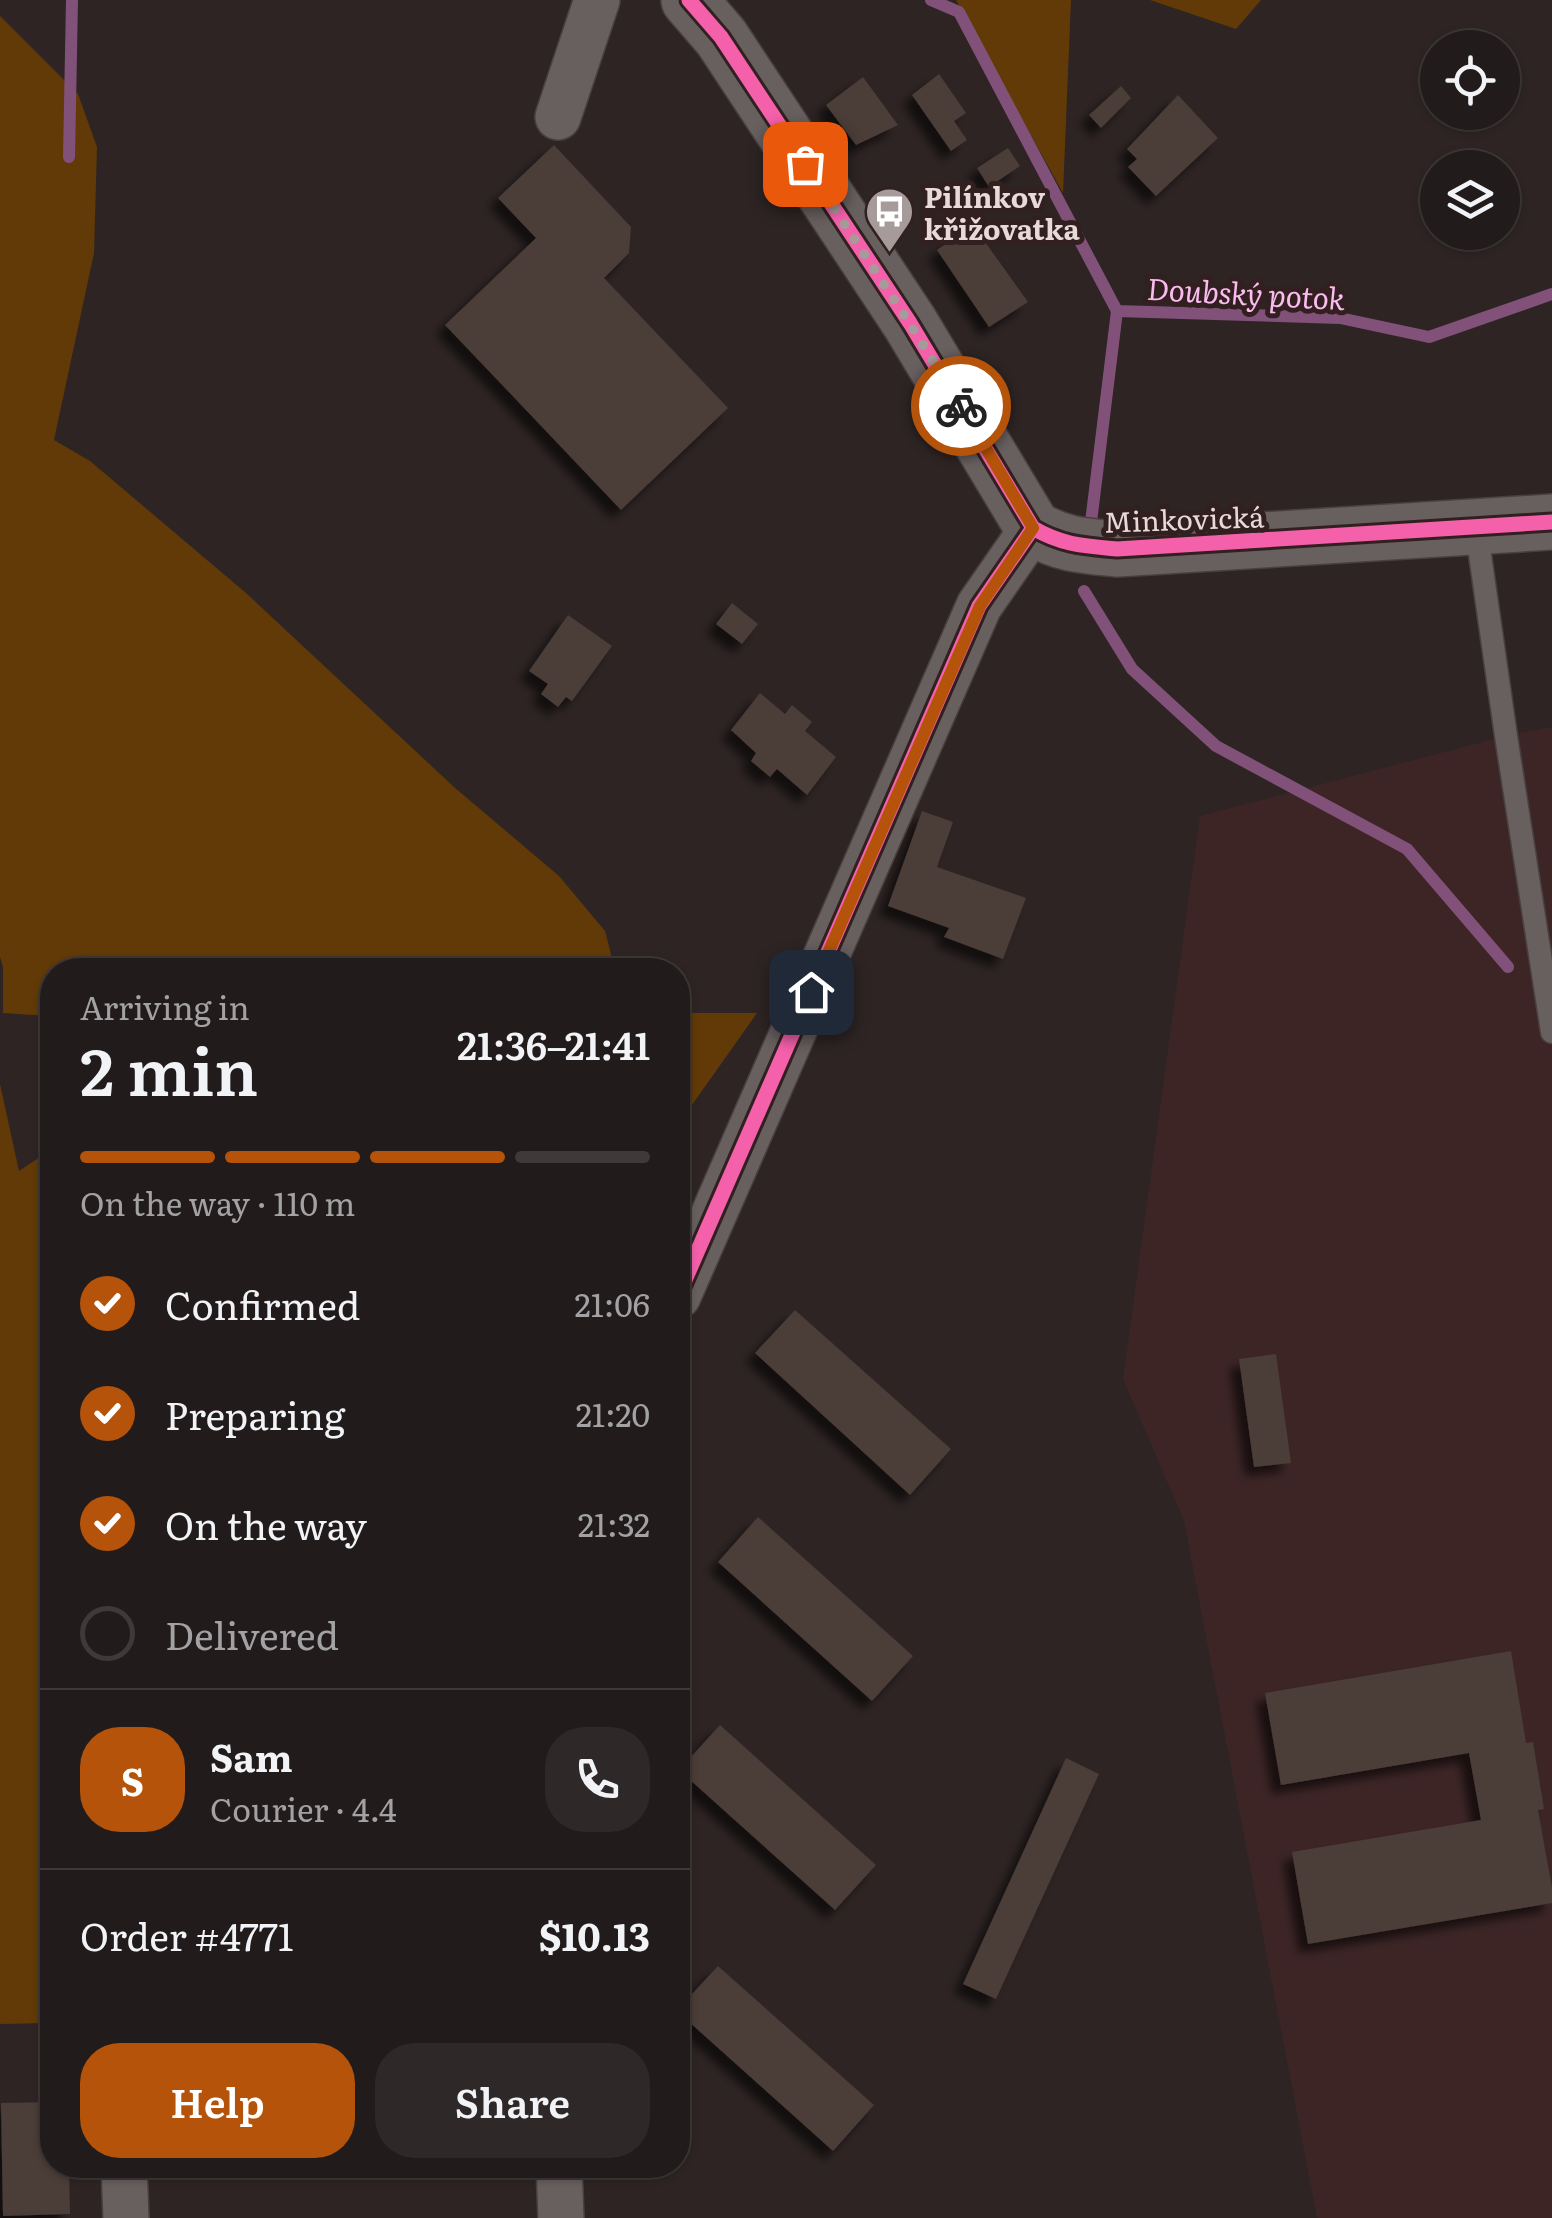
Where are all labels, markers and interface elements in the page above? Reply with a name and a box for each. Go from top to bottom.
map controls [1420,30,1520,250]
button: locate [1420,30,1520,130]
pin [763,122,848,207]
icon: bag [778,137,833,192]
button: layers [1420,150,1520,250]
place label: Pilínkov křižovatka [924,175,1080,249]
bus stop icon: Pilínkov křižovatka [863,186,915,254]
water label: Doubský potok [1146,265,1347,319]
courier [911,356,1011,456]
icon: bike [934,379,989,434]
street label: Minkovická [1103,494,1265,542]
pin [769,950,854,1035]
icon: home [784,965,839,1020]
text: Arriving in [80,982,250,1030]
text: 21:36–21:41 [457,1015,650,1072]
text: 2 min [80,1019,258,1116]
text: On the way · 110 m [80,1178,355,1226]
text: Confirmed [165,1275,360,1332]
icon: check [80,1276,135,1331]
text: 21:06 [574,1279,650,1327]
text: Preparing [165,1385,345,1442]
icon: check [80,1386,135,1441]
text: 21:20 [576,1389,650,1437]
text: On the way [165,1495,367,1552]
icon: check [80,1496,135,1551]
text: 21:32 [578,1499,650,1547]
text: Delivered [165,1605,339,1662]
text: Sam [210,1727,293,1784]
button: phone [545,1727,650,1832]
text: S [121,1751,144,1808]
text: Courier · 4.4 [210,1784,397,1832]
text: Order #4771 [80,1906,294,1963]
text: $10.13 [539,1906,650,1963]
button: Help [80,2043,355,2158]
button: Share [375,2043,650,2158]

